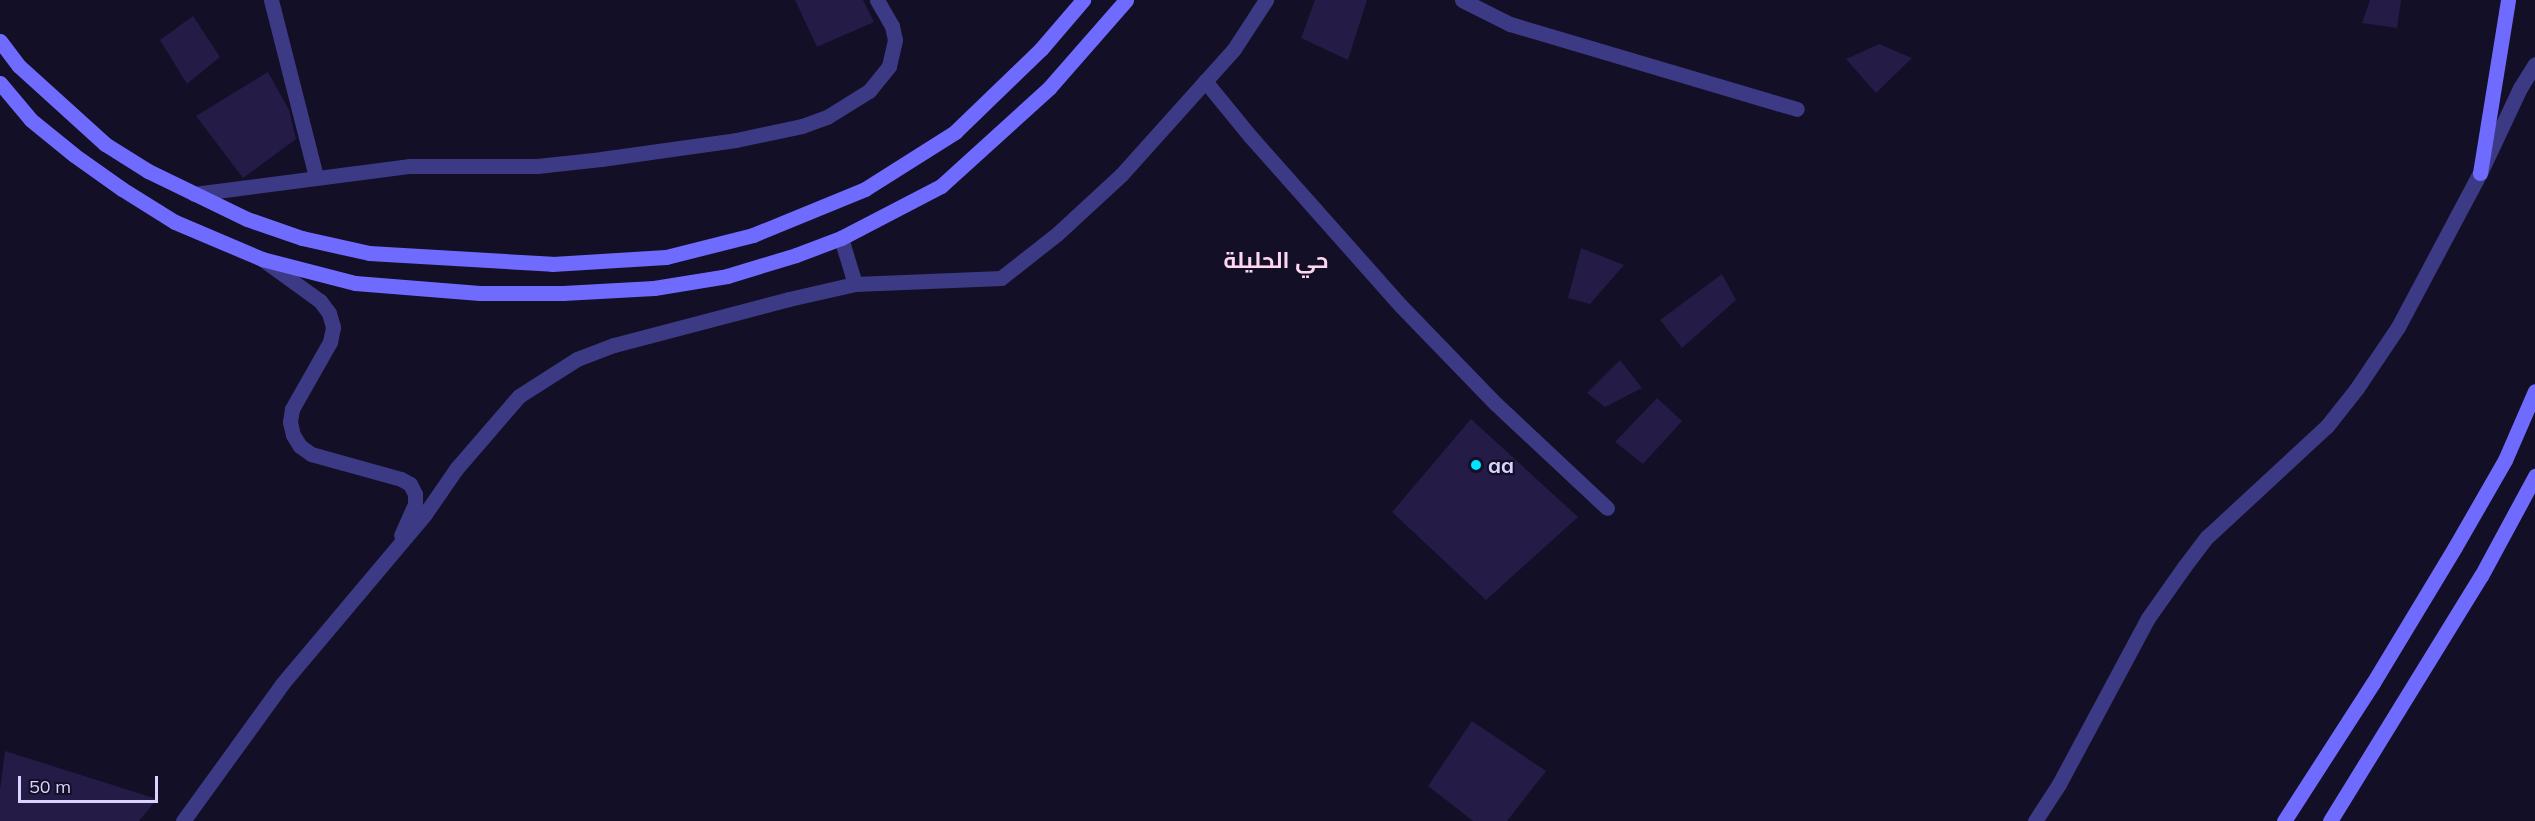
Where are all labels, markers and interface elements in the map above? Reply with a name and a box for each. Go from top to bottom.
district label: حي الحليلة [1223,248,1329,274]
place label: aa [1488,452,1514,478]
marker: aa [1469,458,1483,472]
scale bar [21,764,160,802]
text: 50 m [29,775,71,798]

